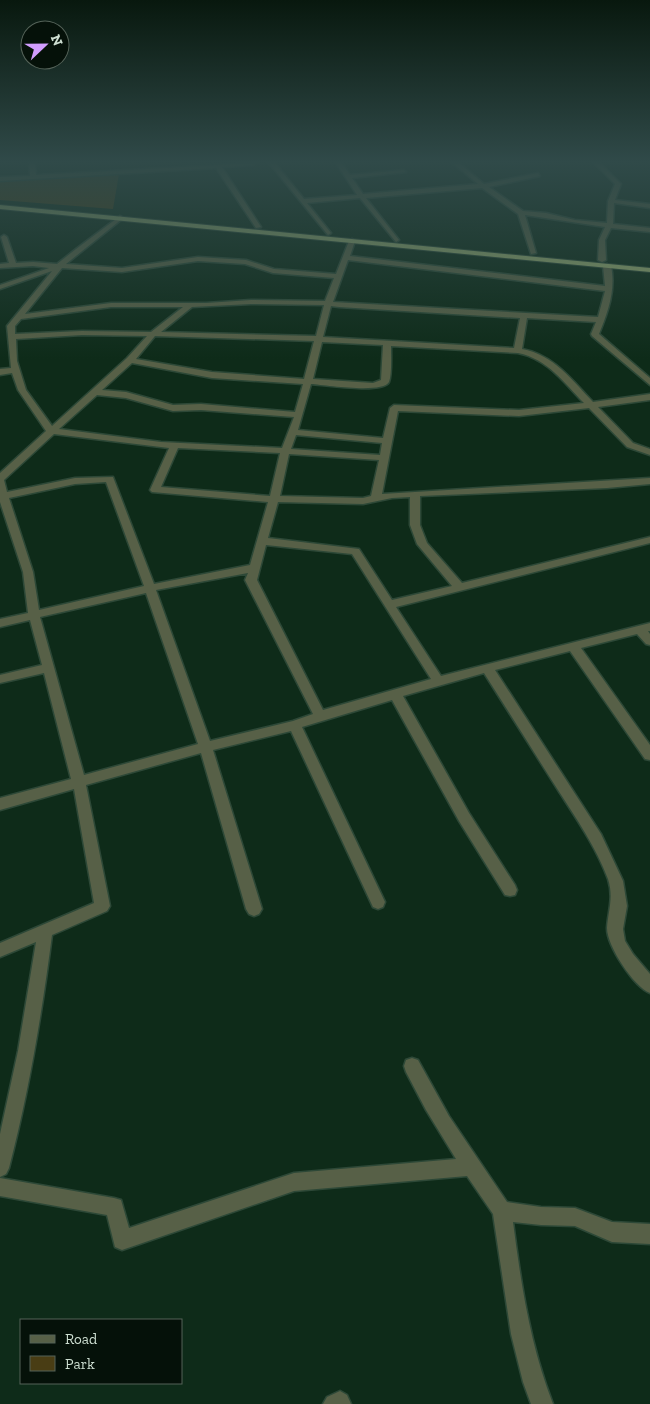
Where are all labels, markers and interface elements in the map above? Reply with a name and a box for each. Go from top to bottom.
north arrow [20,20,70,70]
text: N [47,32,67,49]
legend [20,1319,182,1384]
text: Road [65,1330,98,1348]
text: Park [65,1355,95,1373]

